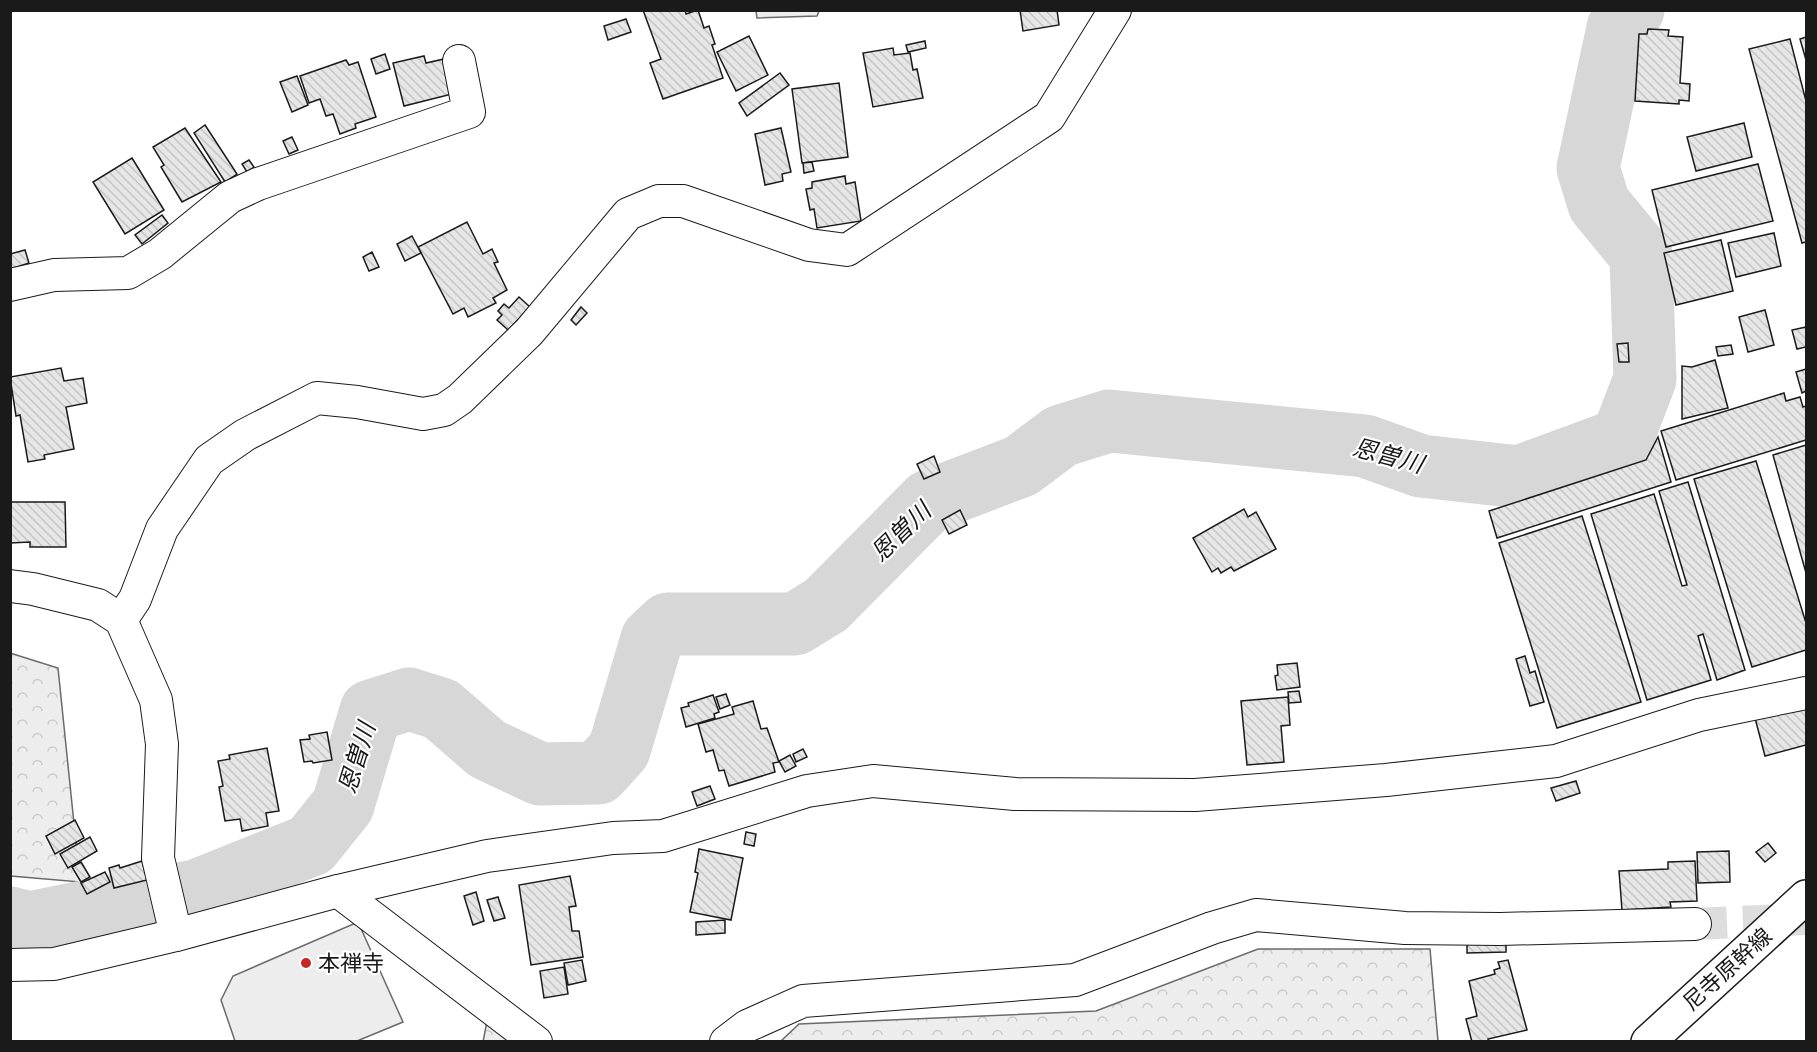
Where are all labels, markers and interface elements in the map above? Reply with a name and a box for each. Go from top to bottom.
water label: 恩曽川 [1348,430,1430,484]
water label: 恩曽川 [863,493,942,571]
water label: 恩曽川 [330,716,387,798]
street label: 尼寺原幹線 [1676,921,1780,1019]
place label: 本禅寺 [318,948,384,981]
marker: 本禅寺 [299,956,313,970]

